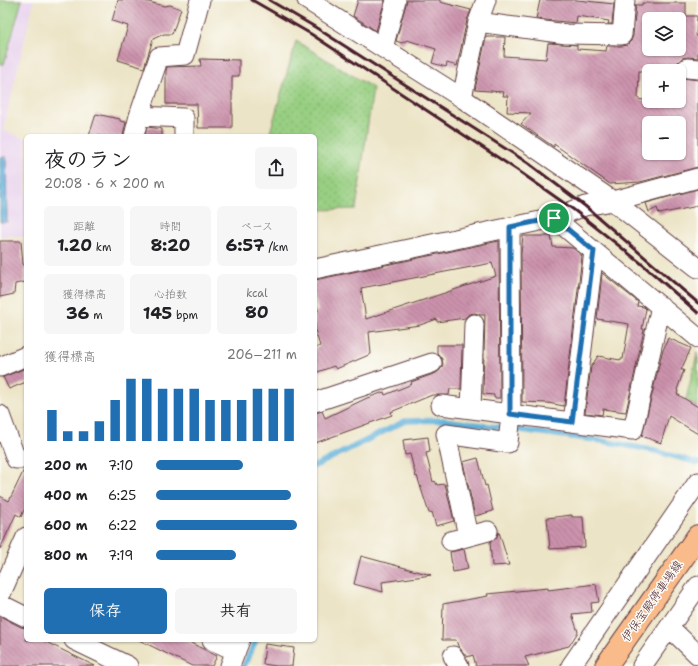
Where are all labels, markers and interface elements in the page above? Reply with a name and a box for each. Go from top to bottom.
map controls [642,12,686,160]
button: layers [642,12,686,56]
button: + [642,64,686,108]
button: − [642,116,686,160]
text: 夜のラン [44,145,132,174]
button: share [255,147,297,189]
text: 20:08 · 6 × 200 m [44,175,165,192]
pin [537,201,571,235]
icon: arrive [543,207,565,229]
text: 距離 [73,219,95,234]
text: 時間 [159,219,181,234]
text: ペース [241,219,273,234]
text: 1.20 [57,234,92,256]
text: 8:20 [150,234,191,256]
text: 6:57 [226,234,265,256]
text: km [92,240,111,255]
text: /km [265,240,288,255]
text: kcal [246,286,268,301]
text: 獲得標高 [62,287,106,302]
text: 心拍数 [154,287,187,302]
text: 80 [245,301,269,323]
text: 36 [66,302,89,324]
text: 145 [143,302,172,324]
text: m [89,308,103,323]
text: bpm [172,308,198,323]
text: 206–211 m [227,346,297,363]
text: 獲得標高 [44,348,96,365]
text: 200 m [44,457,87,474]
text: 7:10 [108,457,133,474]
text: 400 m [44,487,88,504]
text: 6:25 [108,487,136,504]
text: 600 m [44,517,88,534]
text: 6:22 [108,517,137,534]
text: 800 m [44,547,88,564]
text: 7:19 [108,547,133,564]
street label: 伊保宝殿停車場線 [618,557,686,645]
button: 保存 [44,588,167,634]
button: 共有 [175,588,297,634]

